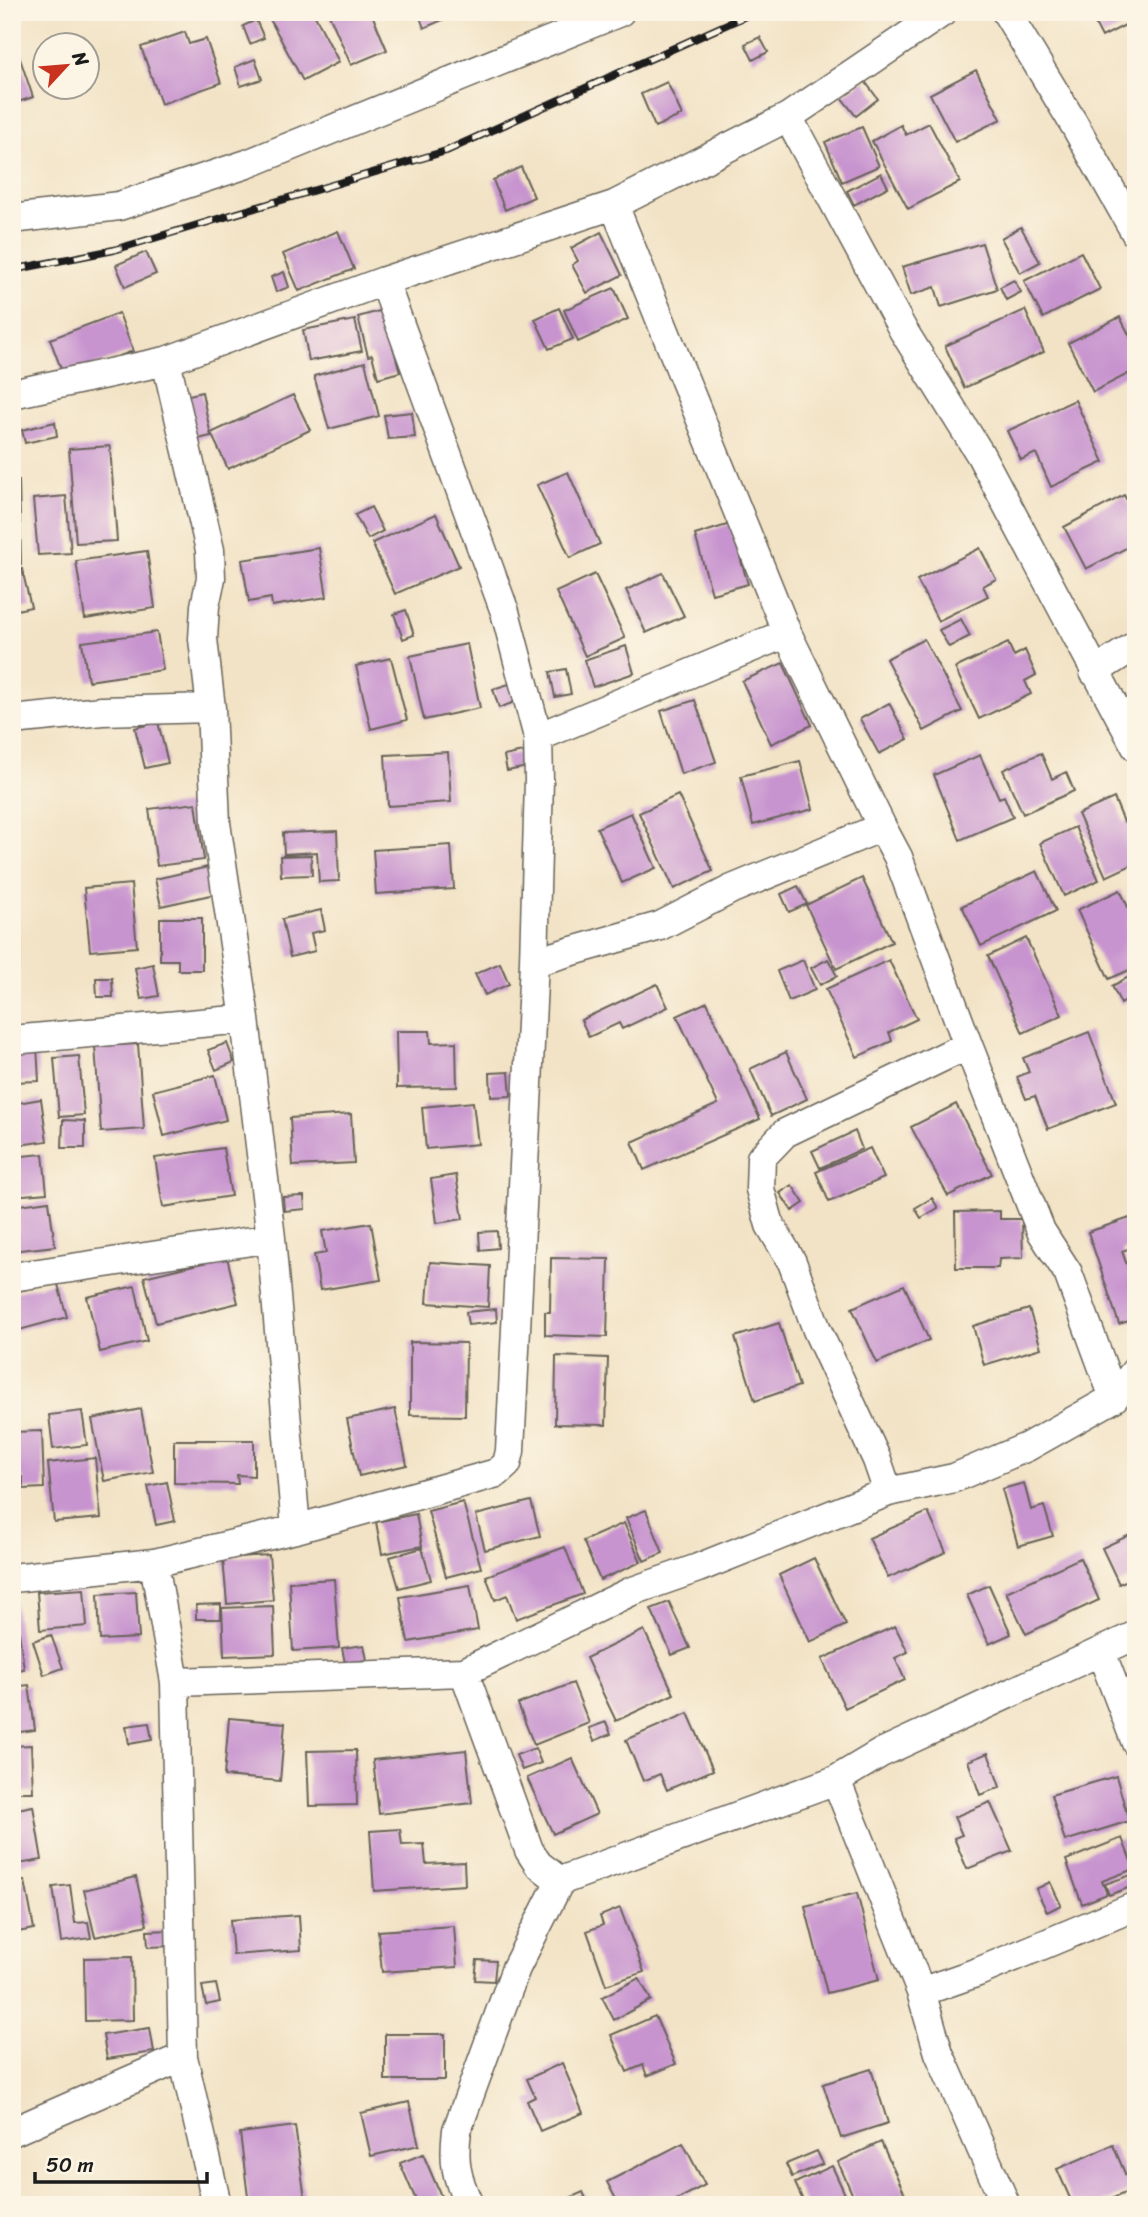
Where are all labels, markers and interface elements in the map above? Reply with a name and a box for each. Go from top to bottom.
north arrow [32,32,102,102]
text: N [63,45,99,73]
scale bar [35,2140,206,2184]
text: 50 m [46,2146,94,2184]

